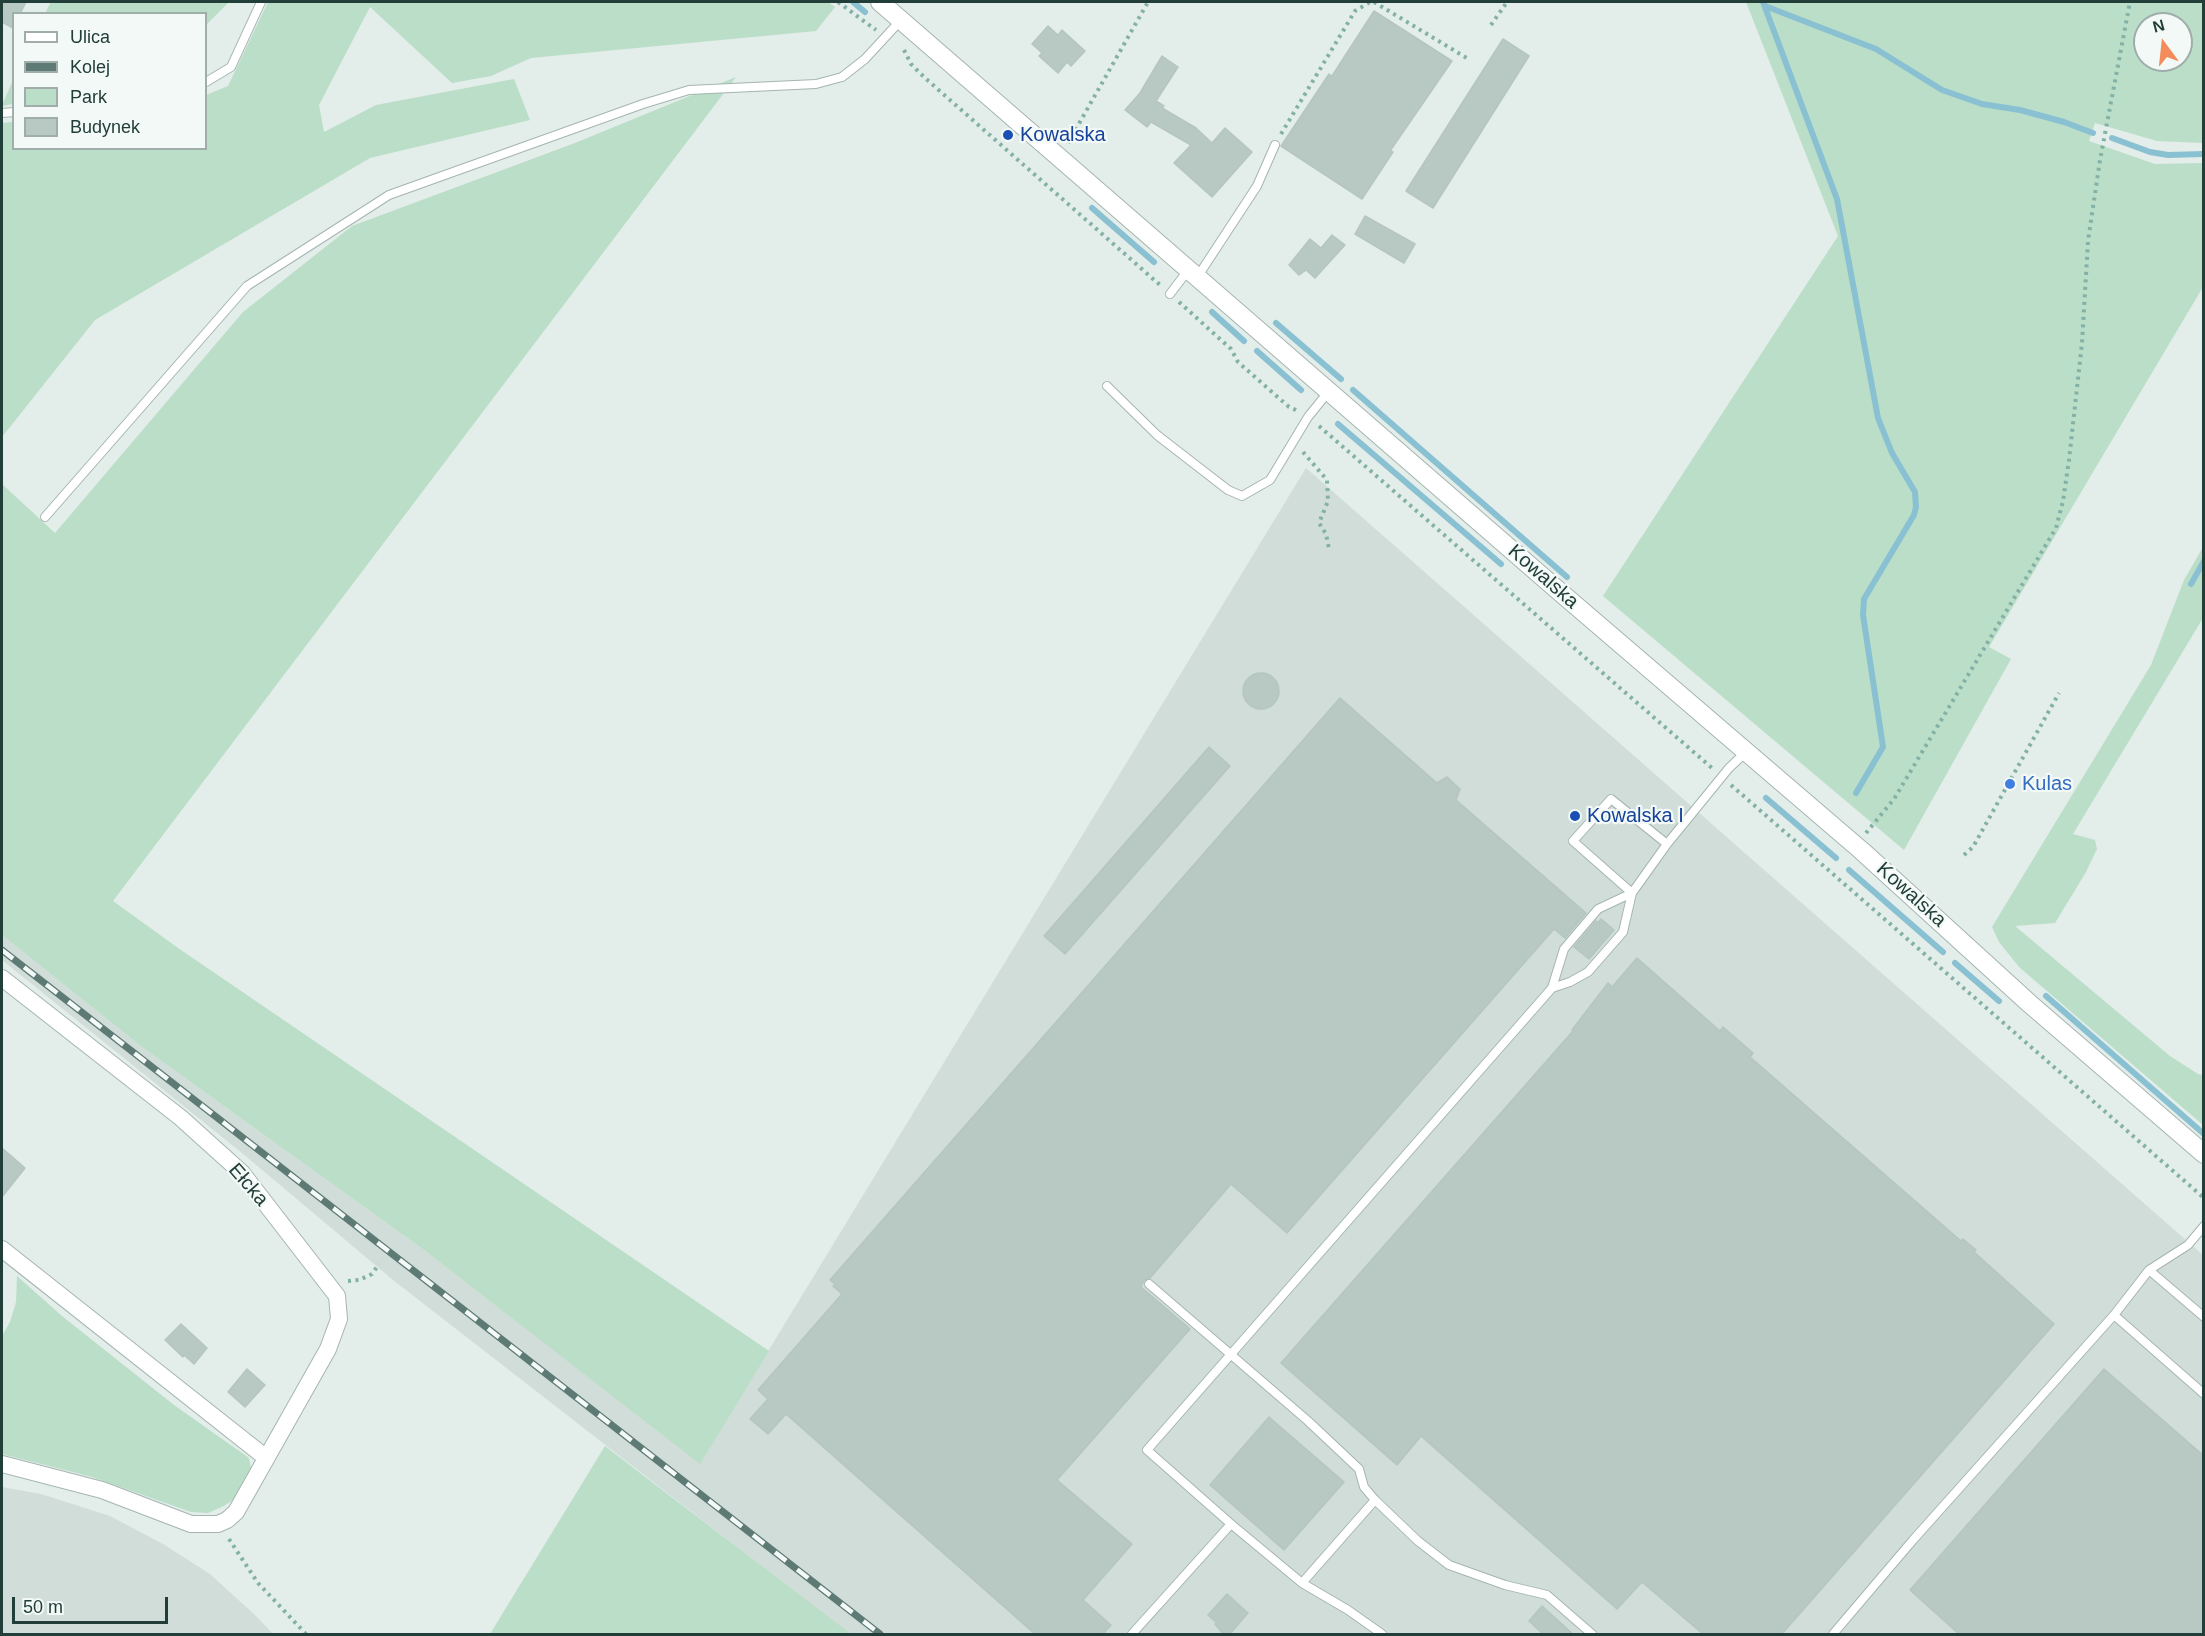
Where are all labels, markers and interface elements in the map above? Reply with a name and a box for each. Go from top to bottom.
legend [12,12,207,150]
north arrow [2133,12,2193,72]
text: N [2151,16,2167,36]
text: Ulica [70,27,110,47]
text: Kolej [70,57,110,77]
text: Park [70,87,107,107]
text: Budynek [70,117,140,137]
place label: Kowalska [1020,123,1106,147]
marker: Kowalska [1001,128,1015,142]
street label: Kowalska [1503,540,1583,614]
place label: Kulas [2022,772,2072,796]
marker: Kulas [2003,777,2017,791]
place label: Kowalska I [1587,804,1684,828]
marker: Kowalska I [1568,809,1582,823]
street label: Kowalska [1871,857,1951,933]
street label: Ełcka [223,1159,273,1211]
scale bar [15,1585,171,1623]
text: 50 m [23,1597,63,1617]

